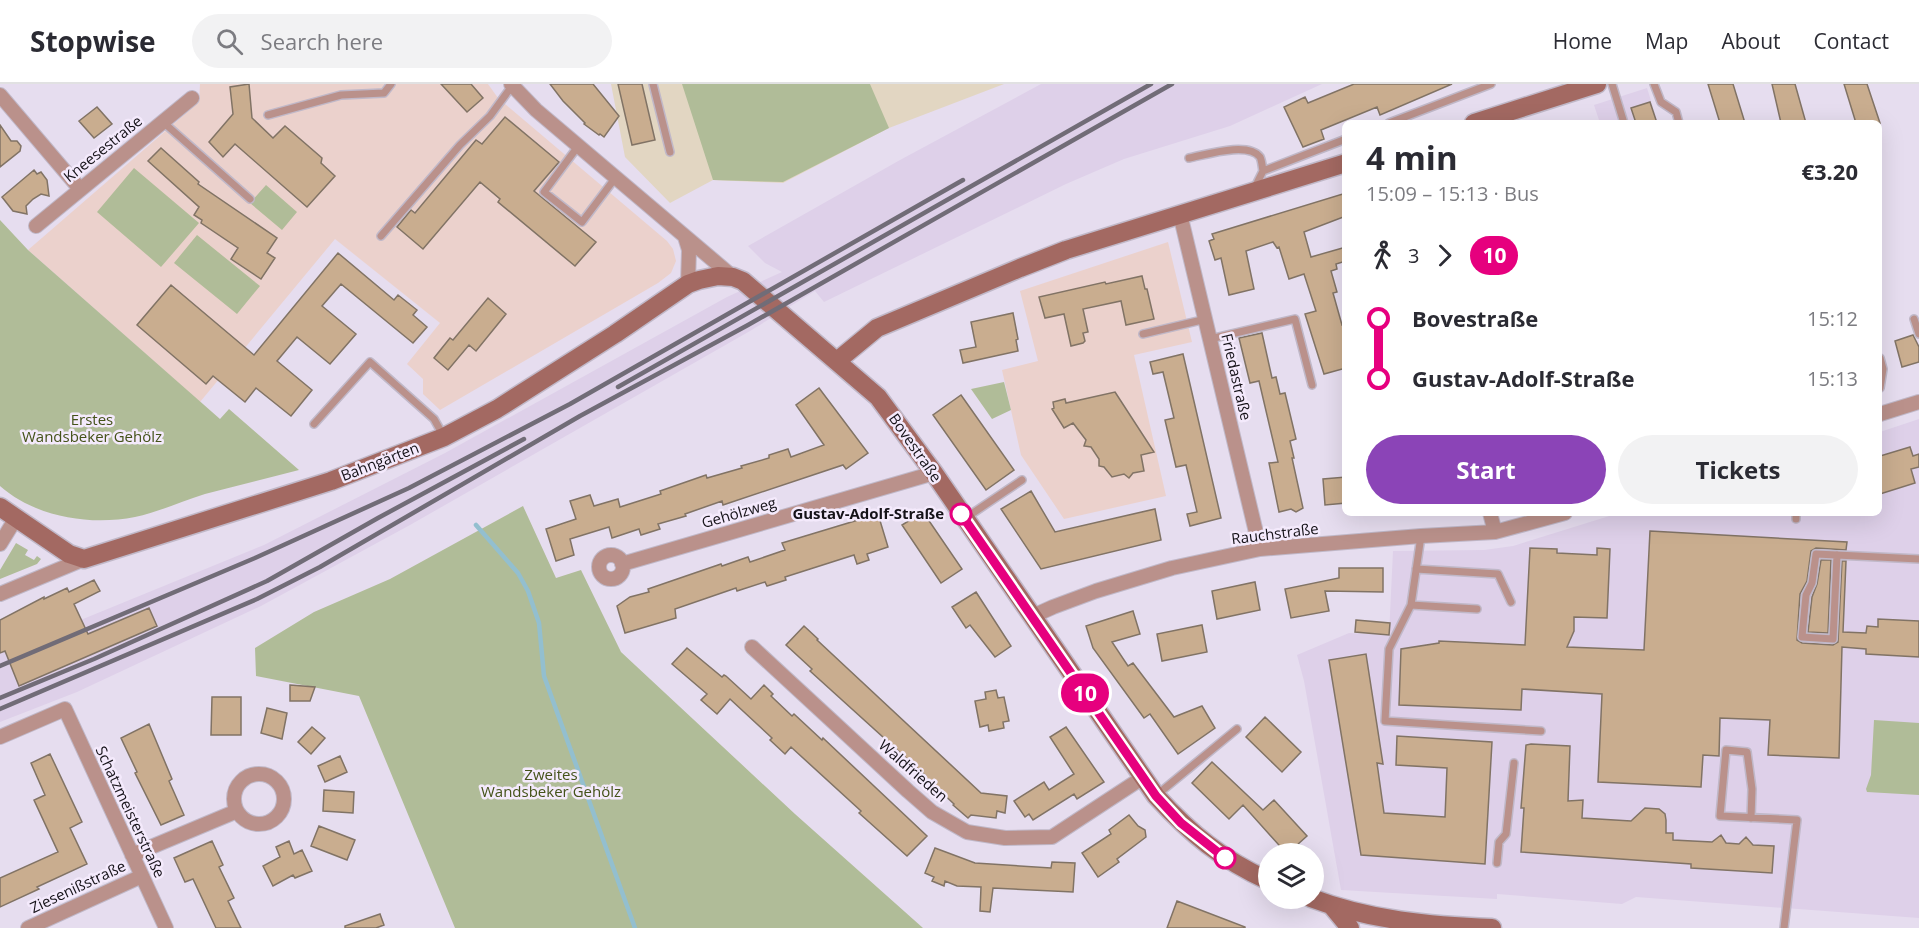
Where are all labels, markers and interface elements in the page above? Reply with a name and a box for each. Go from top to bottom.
search box [192,14,612,68]
text: Stopwise [30,22,156,60]
icon: search [213,25,246,58]
text: Search here [261,26,383,56]
text: Home [1553,27,1612,55]
text: Map [1645,27,1688,55]
text: About [1721,27,1781,55]
text: Contact [1814,27,1889,55]
street label: Kneesestraße [59,110,146,186]
text: 4 min [1366,135,1458,180]
text: €3.20 [1801,156,1858,186]
text: 15:09 – 15:13 · Bus [1366,180,1539,207]
icon: walk [1366,239,1399,272]
icon: forward [1428,239,1461,272]
text: 10 [1482,241,1506,269]
text: 3 [1408,242,1419,269]
text: Bovestraße [1412,303,1538,333]
text: 15:12 [1807,305,1858,332]
street label: Friedastraße [1217,331,1257,422]
text: Gustav-Adolf-Straße [1412,363,1634,393]
text: 15:13 [1807,365,1858,392]
park label: Erstes Wandsbeker Gehölz [22,409,162,446]
street label: Bovestraße [885,409,947,486]
button: Start [1366,435,1606,504]
button: Tickets [1618,435,1858,504]
street label: Bahngärten [338,437,422,485]
street label: Gehölzweg [699,492,778,532]
place label: Gustav-Adolf-Straße [792,503,944,523]
marker: Gustav-Adolf-Straße [950,503,972,525]
street label: Rauchstraße [1230,518,1320,548]
line badge: 10 [1058,674,1112,712]
text: 10 [1073,679,1097,707]
street label: Waldfrieden [875,735,952,806]
street label: Schatzmeisterstraße [92,742,170,881]
park label: Zweites Wandsbeker Gehölz [481,764,621,801]
map controls [1258,843,1324,909]
button: layers [1258,843,1324,909]
unlabelled marker [1214,847,1236,869]
street label: Ziesenißstraße [26,855,129,917]

